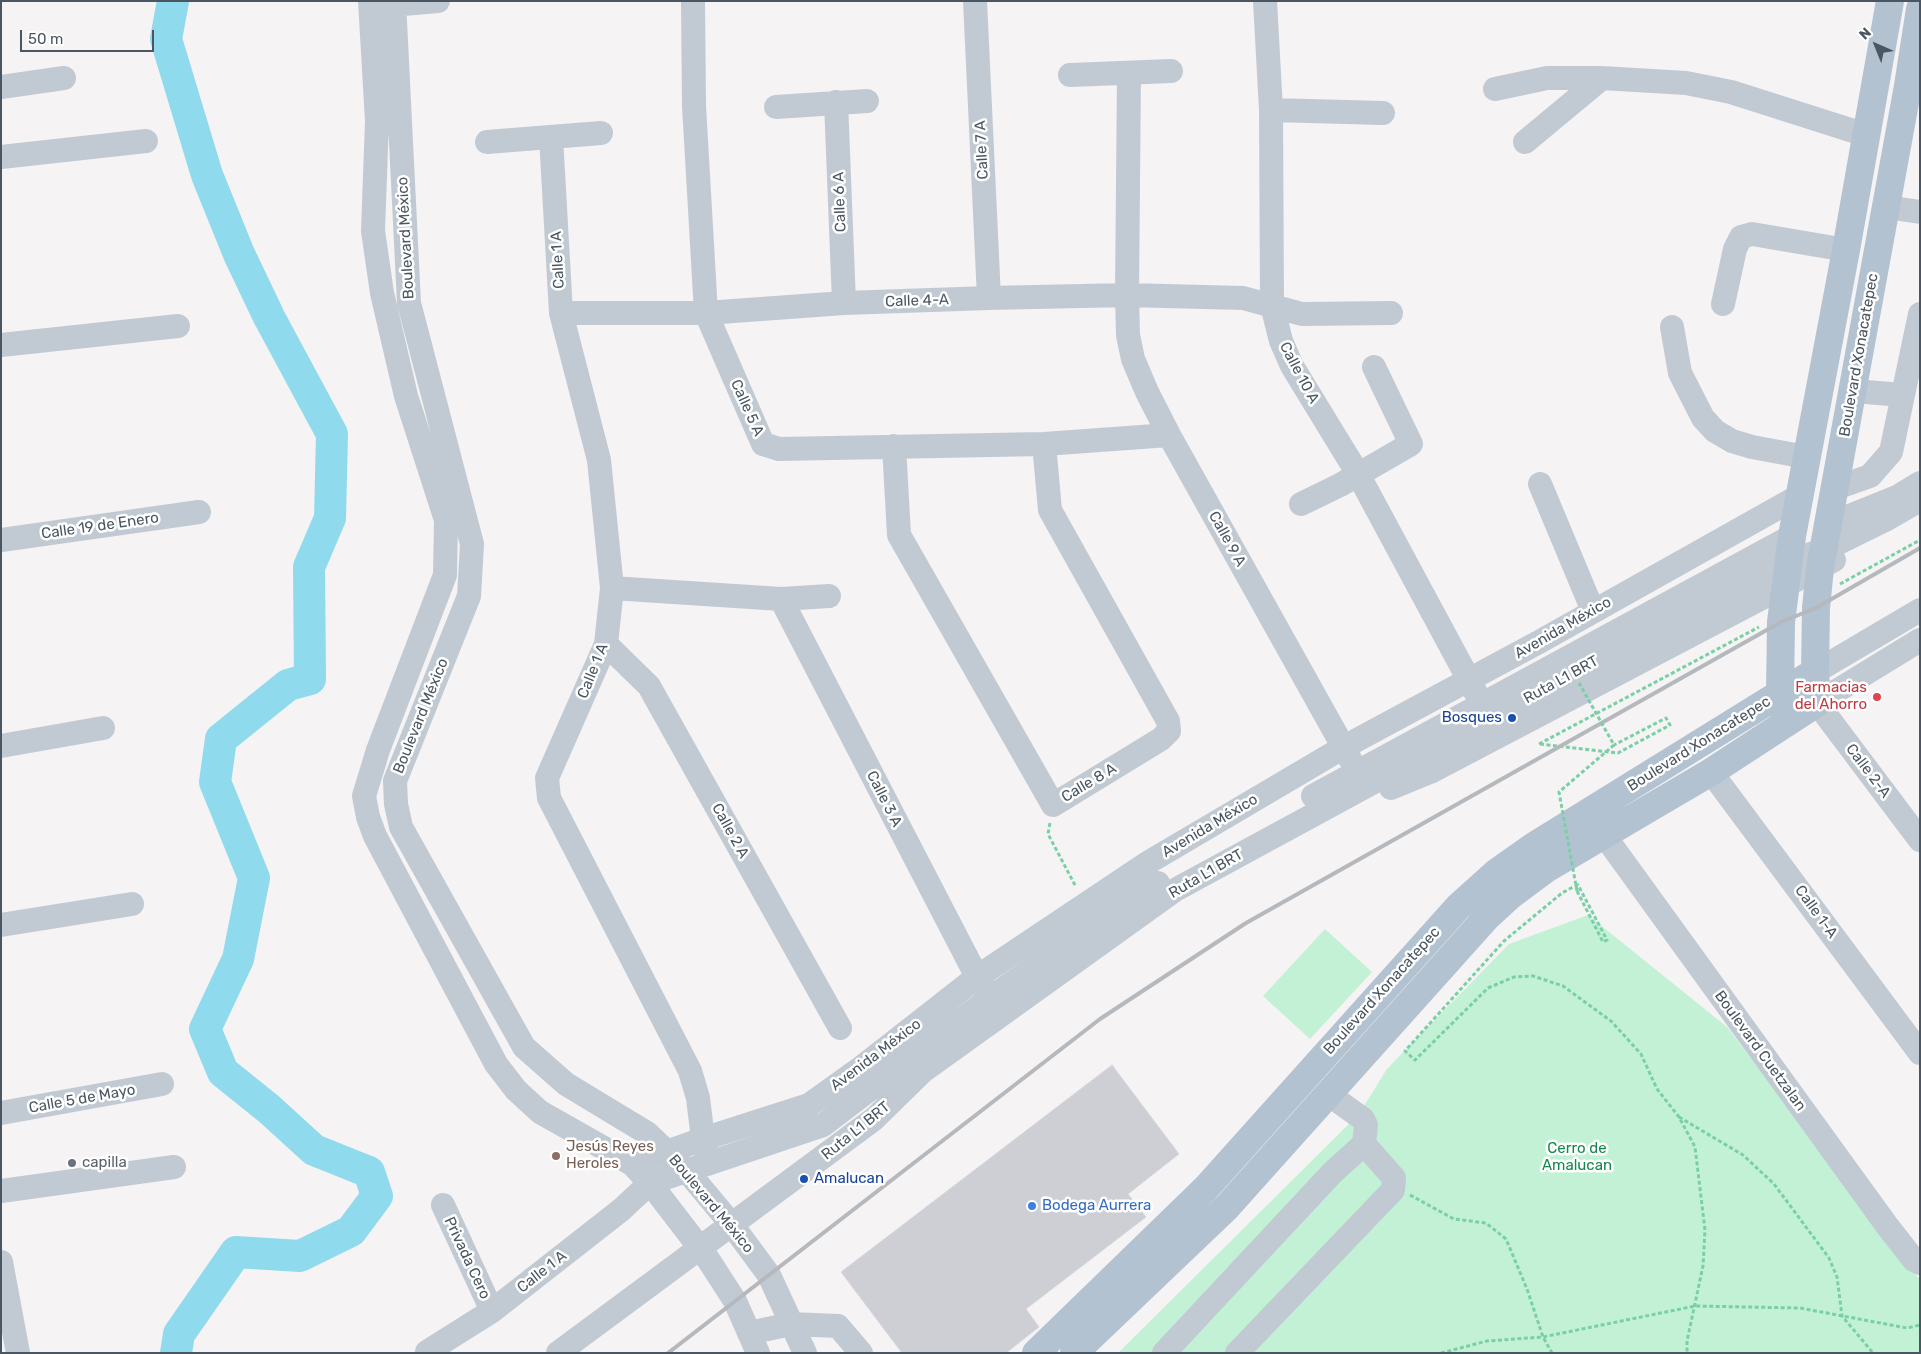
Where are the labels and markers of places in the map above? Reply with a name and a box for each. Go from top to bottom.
place label: Farmacias del Ahorro [1795,679,1867,714]
marker: Farmacias del Ahorro [1871,691,1883,703]
place label: Bosques [1442,709,1502,727]
marker: Bosques [1506,712,1518,724]
place label: Jesús Reyes Heroles [566,1138,654,1173]
marker: Jesús Reyes Heroles [550,1150,562,1162]
place label: capilla [82,1154,127,1172]
marker: capilla [66,1157,78,1169]
place label: Amalucan [814,1170,884,1188]
marker: Amalucan [798,1173,810,1185]
place label: Bodega Aurrera [1042,1197,1151,1215]
marker: Bodega Aurrera [1026,1200,1038,1212]

